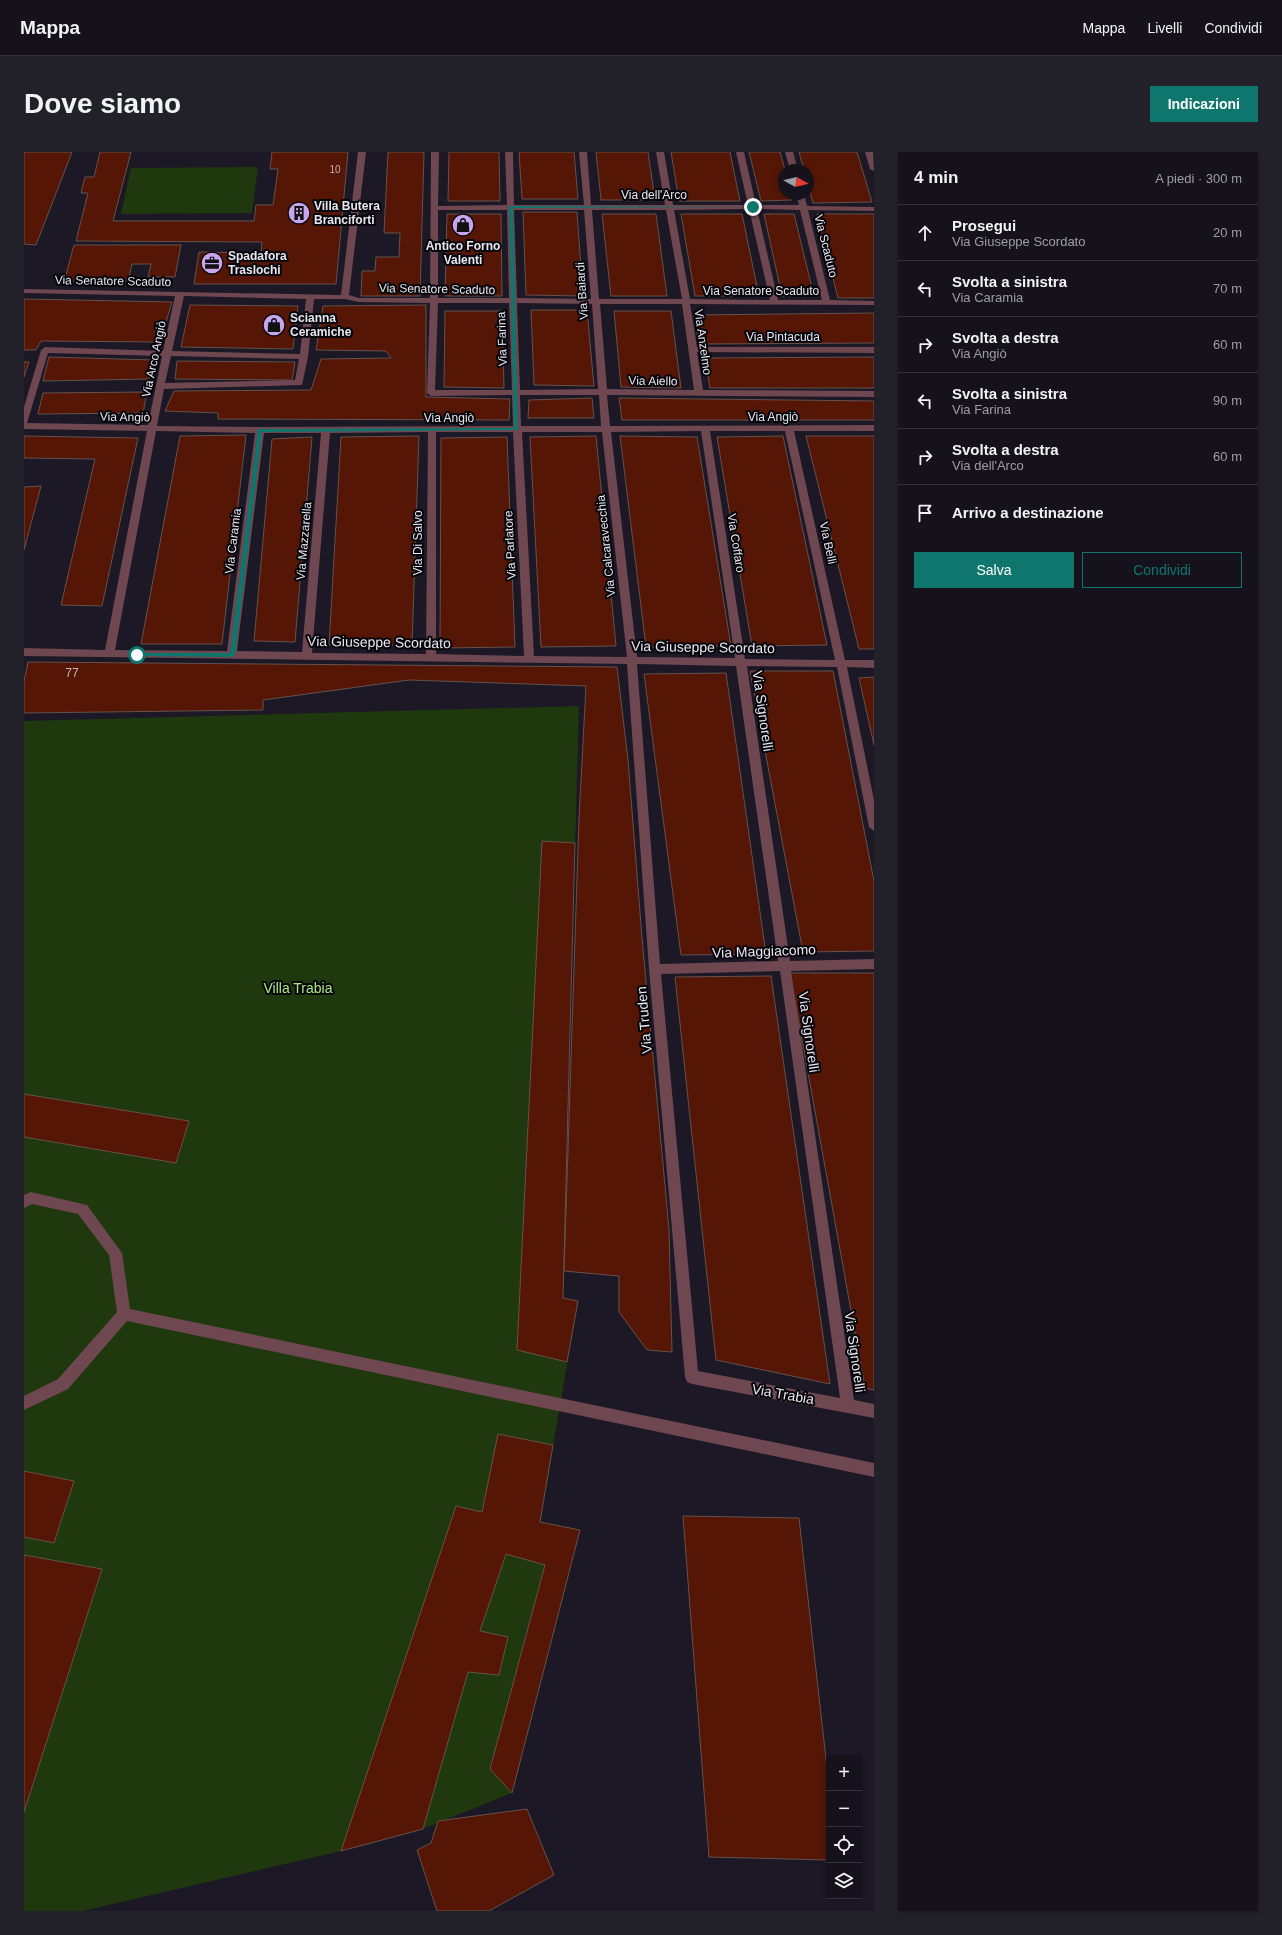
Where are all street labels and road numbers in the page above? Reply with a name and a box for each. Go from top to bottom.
street label: Via dell'Arco [621,188,687,202]
street label: Via Scaduto [811,213,841,279]
street label: Via Baiardi [573,262,591,320]
street label: Via Senatore Scaduto [55,273,172,289]
street label: Via Senatore Scaduto [379,281,496,297]
street label: Via Senatore Scaduto [703,284,820,298]
street label: Via Anzelmo [691,308,715,376]
street label: Via Farina [494,311,510,366]
street label: Via Arco Angiò [139,319,169,399]
street label: Via Pintacuda [746,330,820,344]
street label: Via Aiello [628,374,678,388]
street label: Via Angiò [100,410,151,424]
street label: Via Angiò [748,410,799,424]
street label: Via Angiò [424,411,475,425]
street label: Via Calcaravecchia [594,494,618,598]
street label: Via Mazzarella [294,501,314,581]
street label: Via Caramia [222,507,244,575]
street label: Via Di Salvo [411,510,425,576]
street label: Via Parlatore [501,510,519,580]
street label: Via Coffaro [724,512,748,574]
street label: Via Belli [817,520,839,566]
street label: Via Giuseppe Scordato [307,633,451,651]
street label: Via Giuseppe Scordato [631,638,775,656]
street label: Via Signorelli [749,670,777,752]
street label: Via Maggiacomo [712,941,816,961]
street label: Via Truden [633,986,655,1054]
street label: Via Signorelli [795,991,823,1073]
street label: Via Signorelli [841,1311,869,1393]
street label: Via Trabia [751,1381,816,1407]

